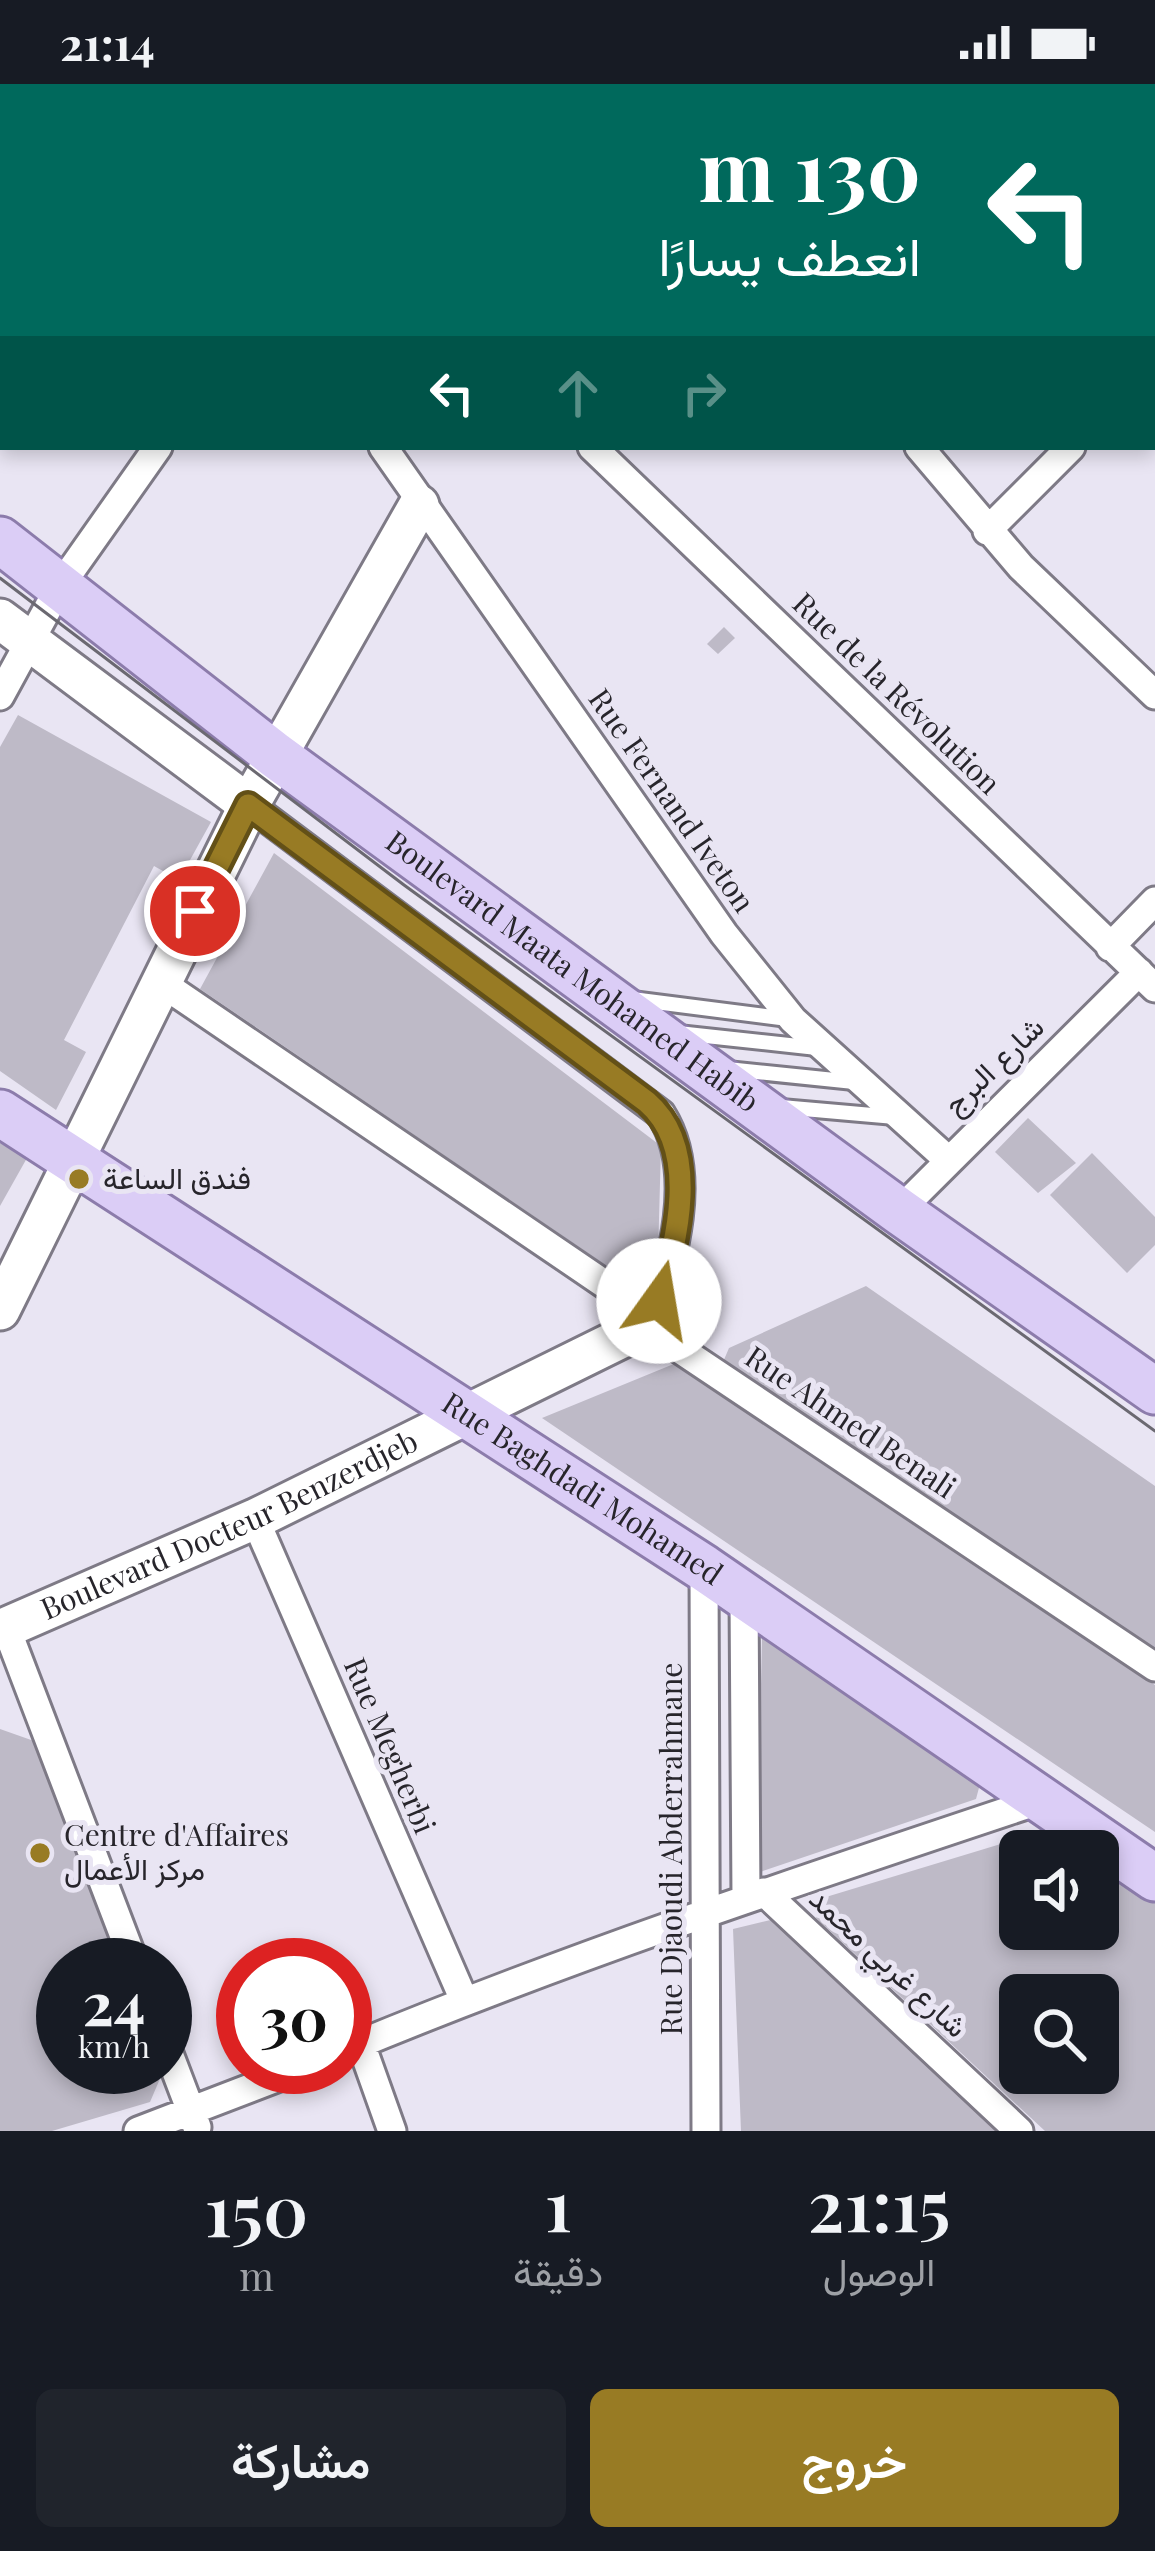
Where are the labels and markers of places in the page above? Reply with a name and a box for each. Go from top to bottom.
pin [144,860,246,962]
place label: فندق الساعة [103,1157,251,1197]
marker: فندق الساعة [66,1166,92,1192]
place label: Centre d'Affaires مركز الأعمال [64,1814,289,1888]
marker: Centre d'Affaires مركز الأعمال [27,1840,53,1866]

